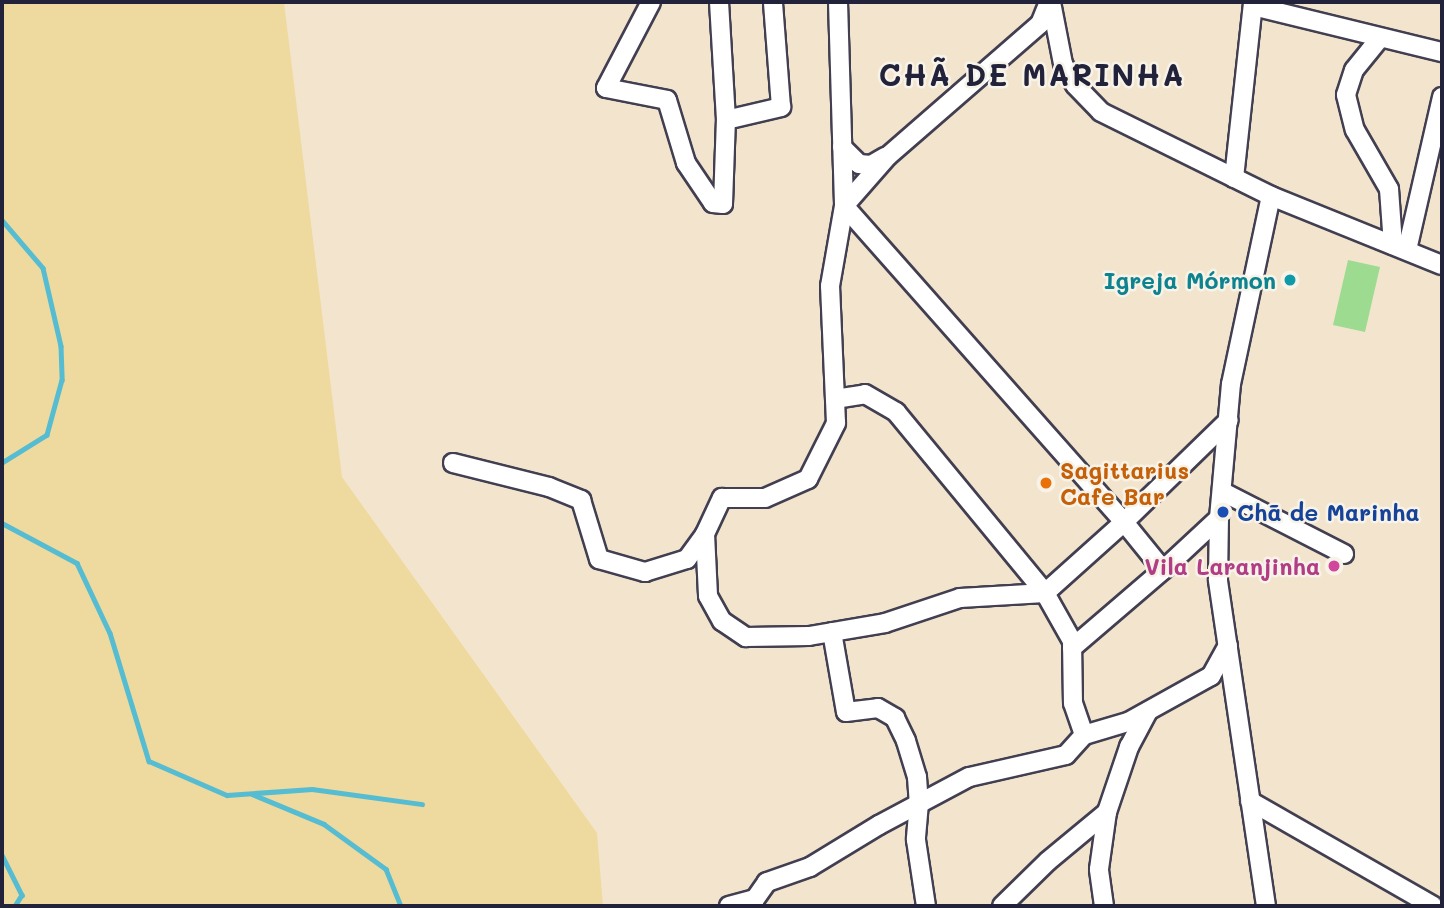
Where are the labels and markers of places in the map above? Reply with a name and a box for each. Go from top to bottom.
place label: Igreja Mórmon [1104,266,1276,294]
marker: Igreja Mórmon [1282,272,1298,288]
place label: Sagittarius Cafe Bar [1060,456,1189,510]
marker: Sagittarius Cafe Bar [1038,475,1054,491]
place label: Chã de Marinha [1237,498,1420,526]
marker: Chã de Marinha [1215,504,1231,520]
place label: Vila Laranjinha [1145,552,1320,580]
marker: Vila Laranjinha [1326,558,1342,574]

